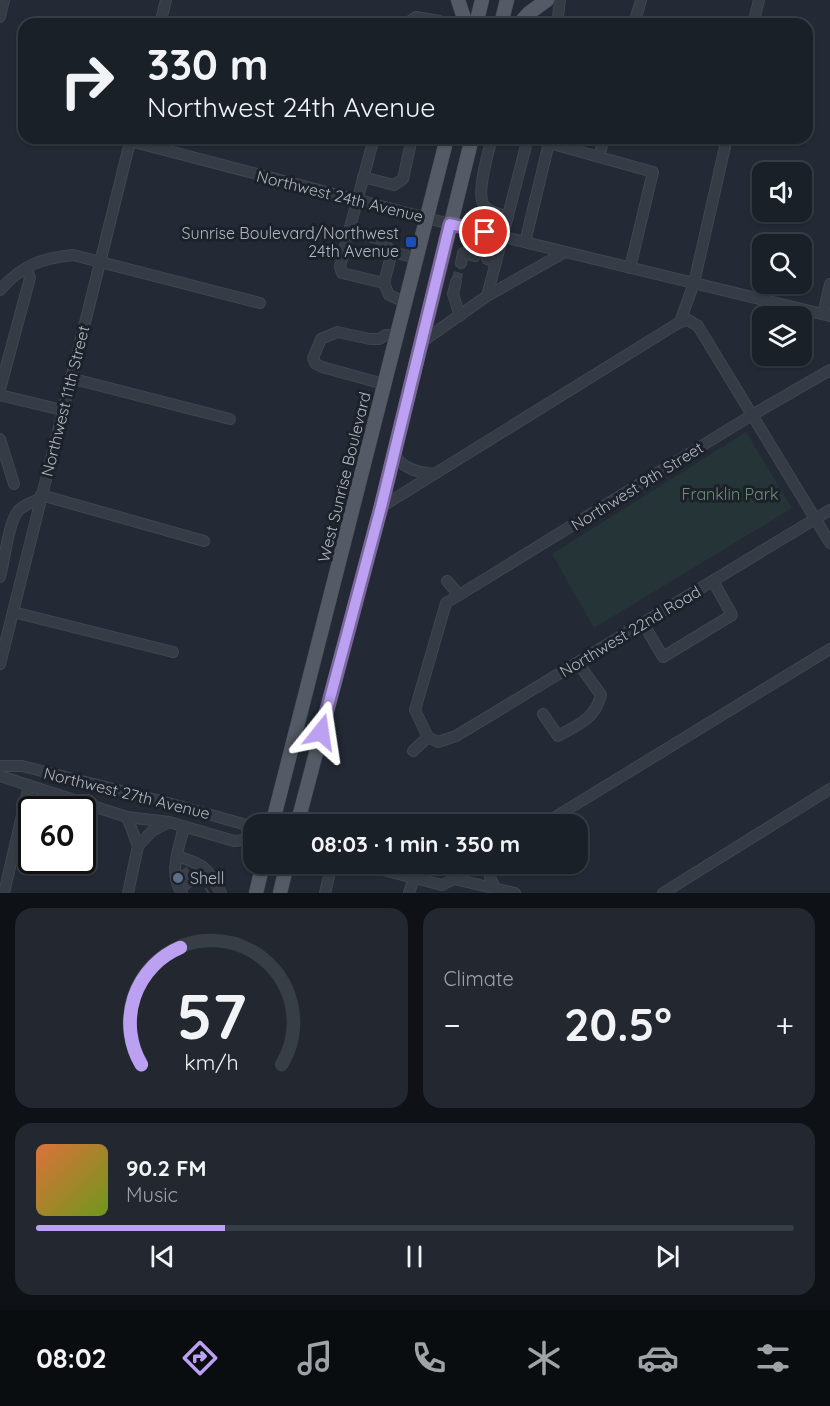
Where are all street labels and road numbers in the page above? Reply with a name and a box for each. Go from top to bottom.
street label: Northwest 24th Avenue [255,166,425,226]
street label: Northwest 11th Street [37,323,93,479]
street label: West Sunrise Boulevard [313,390,375,564]
street label: Northwest 9th Street [567,437,707,535]
street label: Northwest 22nd Road [556,581,704,681]
street label: Northwest 27th Avenue [42,763,212,823]

